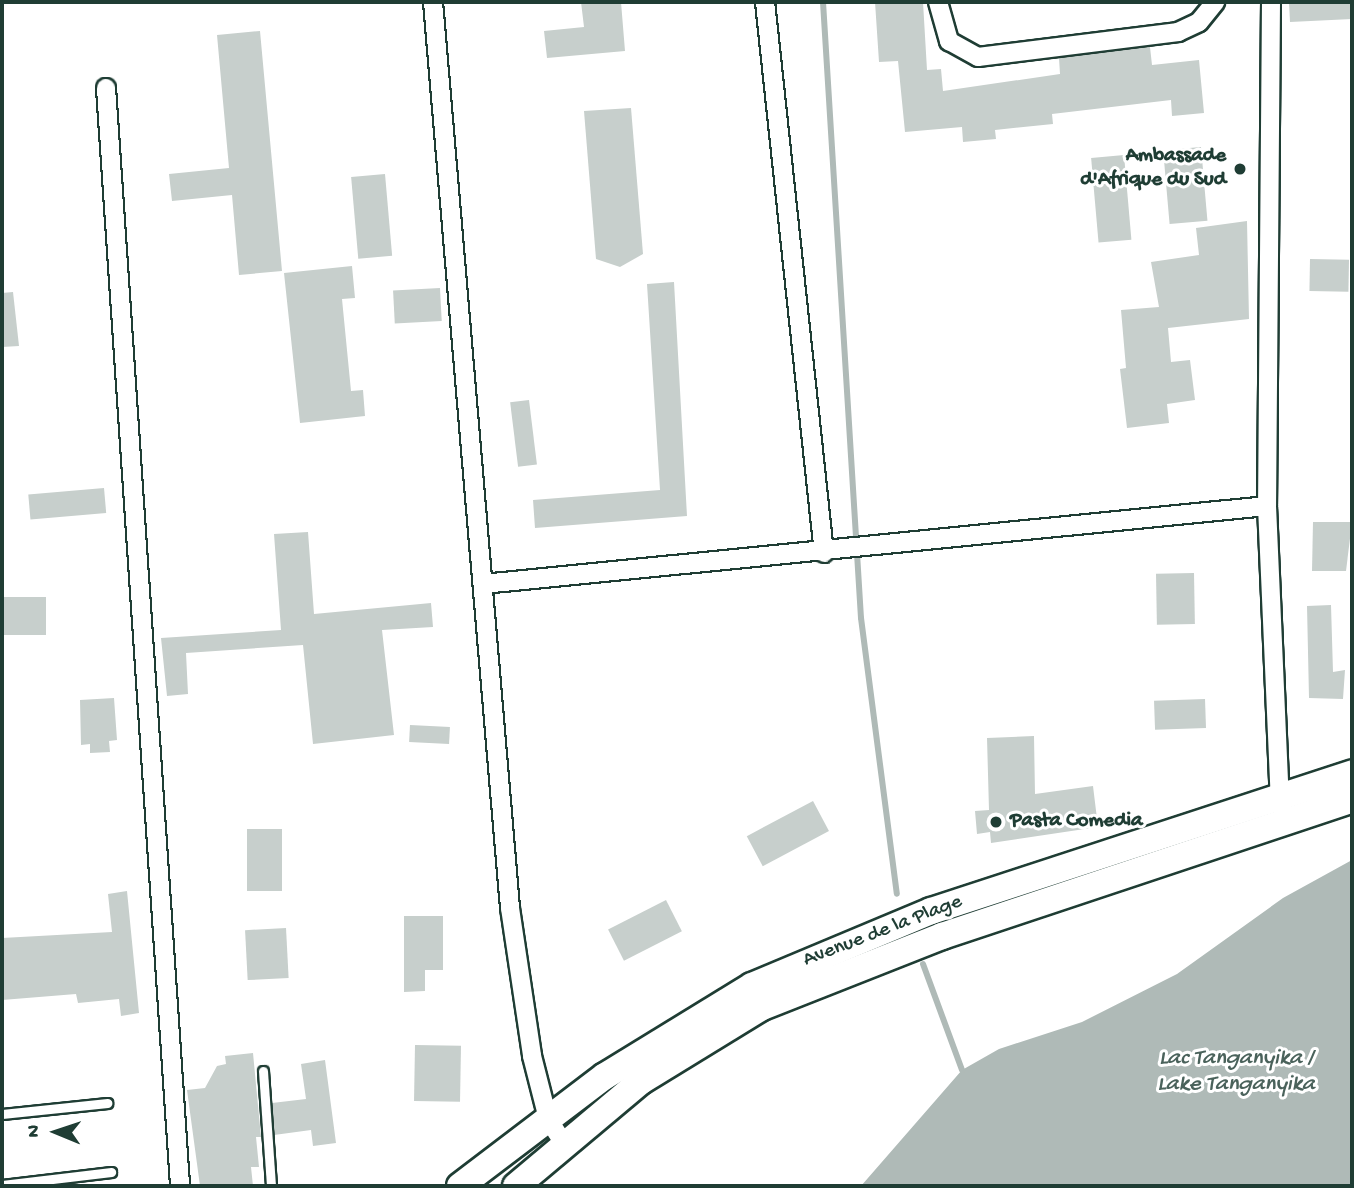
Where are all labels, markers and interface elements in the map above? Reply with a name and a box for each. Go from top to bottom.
place label: Ambassade d'Afrique du Sud [1080,144,1226,194]
marker: Ambassade d'Afrique du Sud [1232,161,1248,177]
place label: Pasta Comedia [1010,809,1143,835]
marker: Pasta Comedia [988,814,1004,830]
street label: Avenue de la Plage [800,890,966,974]
water label: Lac Tanganyika / Lake Tanganyika [1157,1045,1315,1099]
north arrow [21,1097,91,1167]
text: N [23,1125,46,1138]

